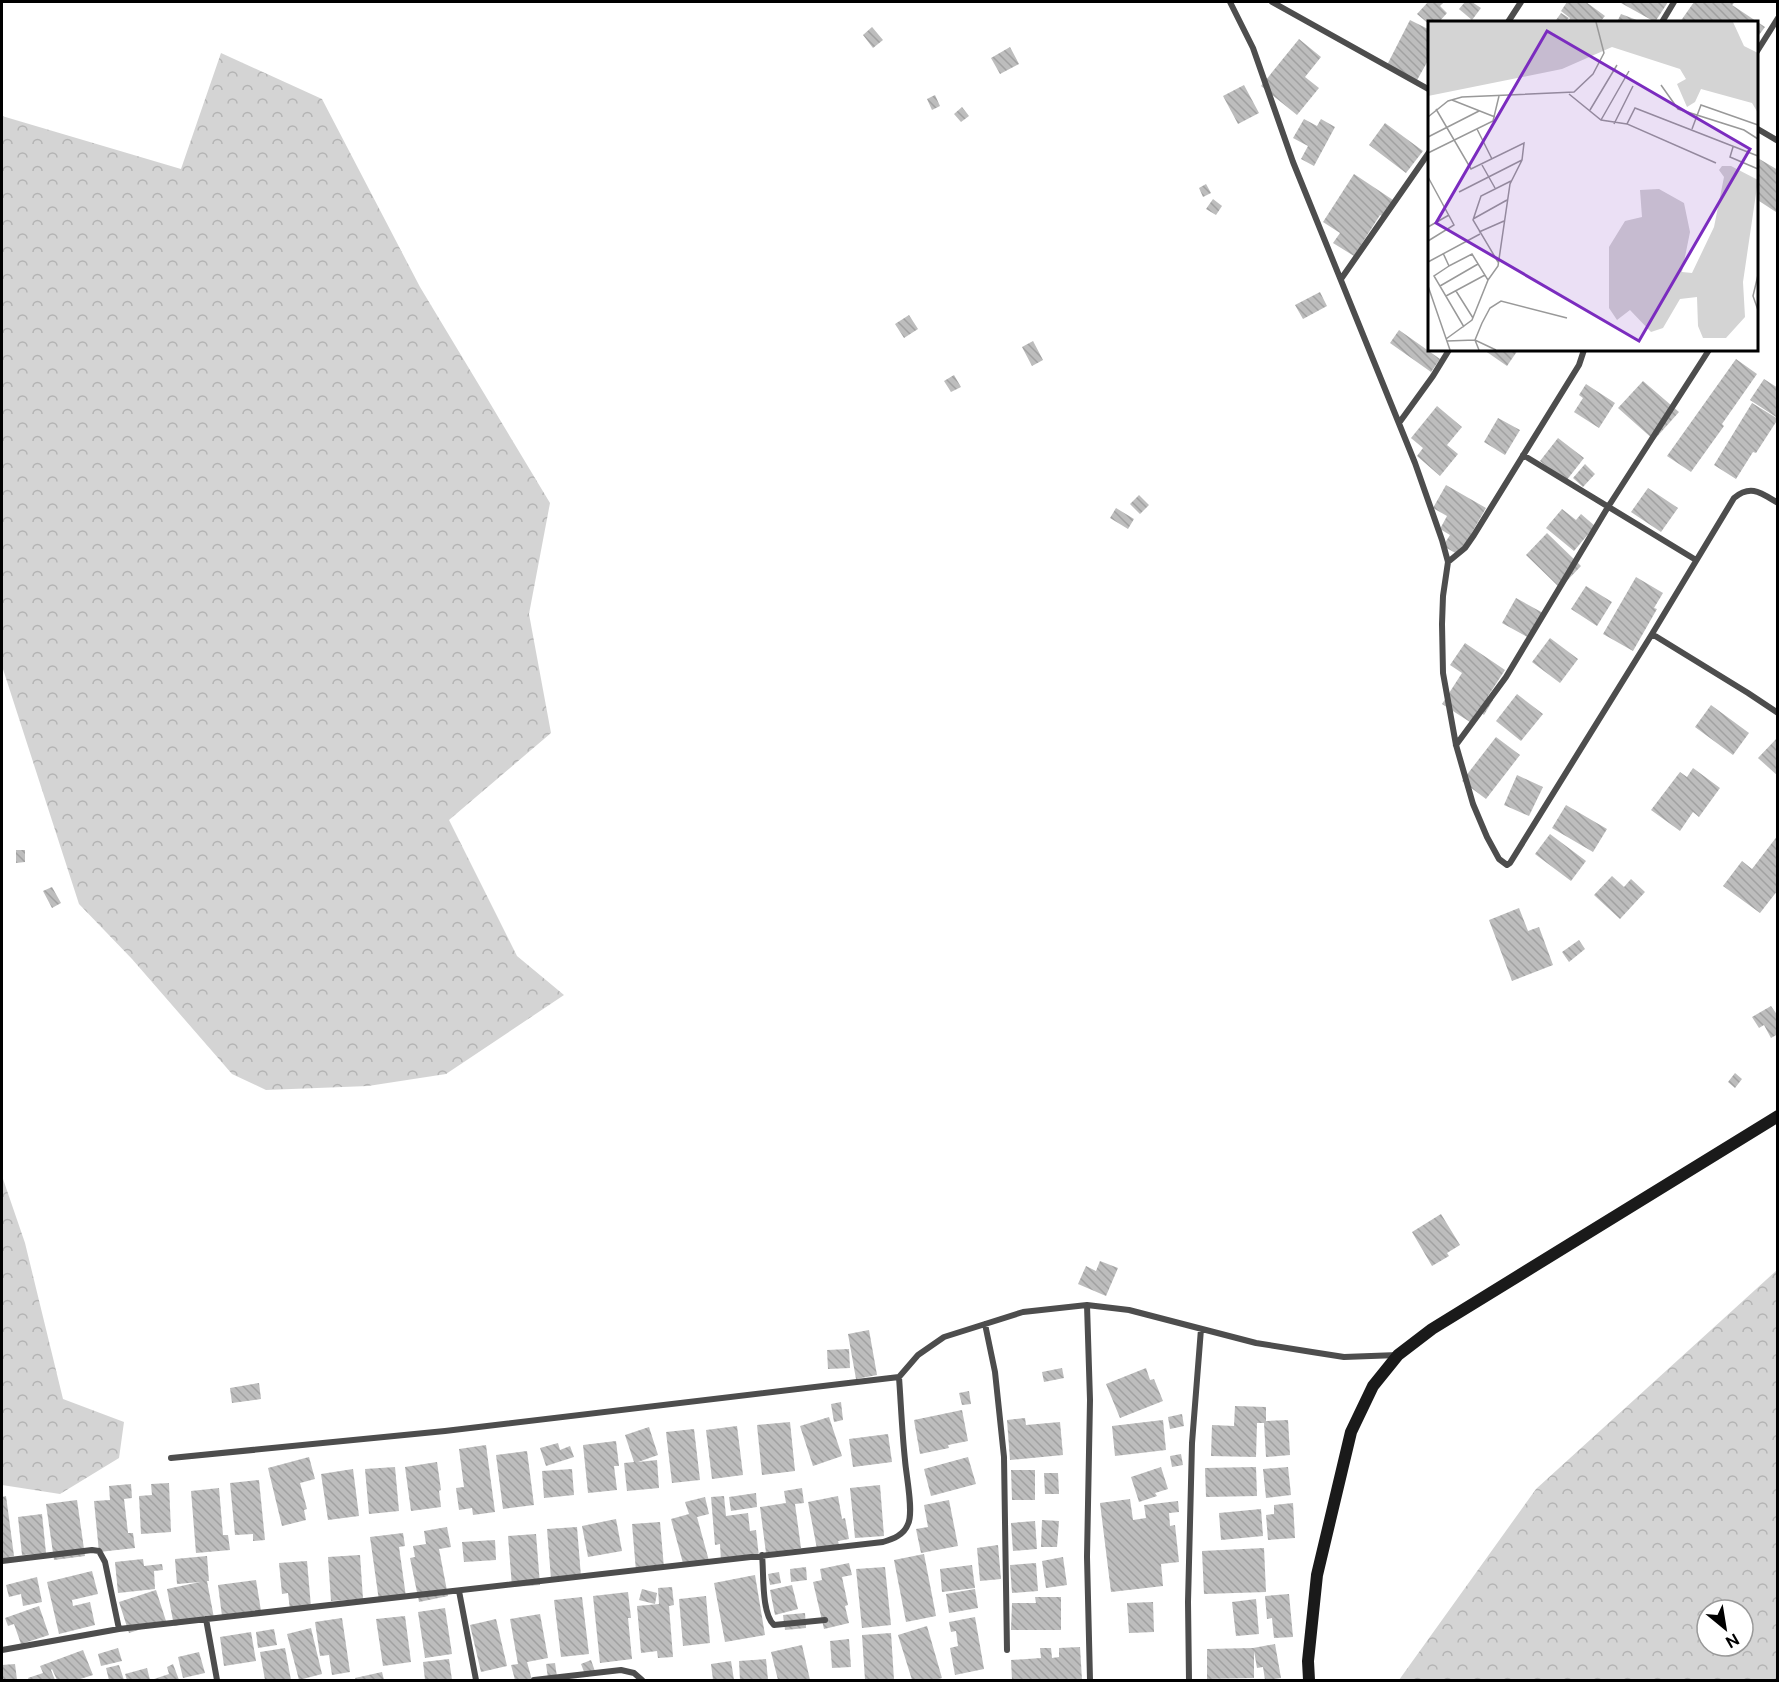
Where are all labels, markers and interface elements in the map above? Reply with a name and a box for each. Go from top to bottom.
inset map [1428,21,1758,351]
north arrow [1695,1598,1755,1658]
text: N [1722,1629,1742,1652]

